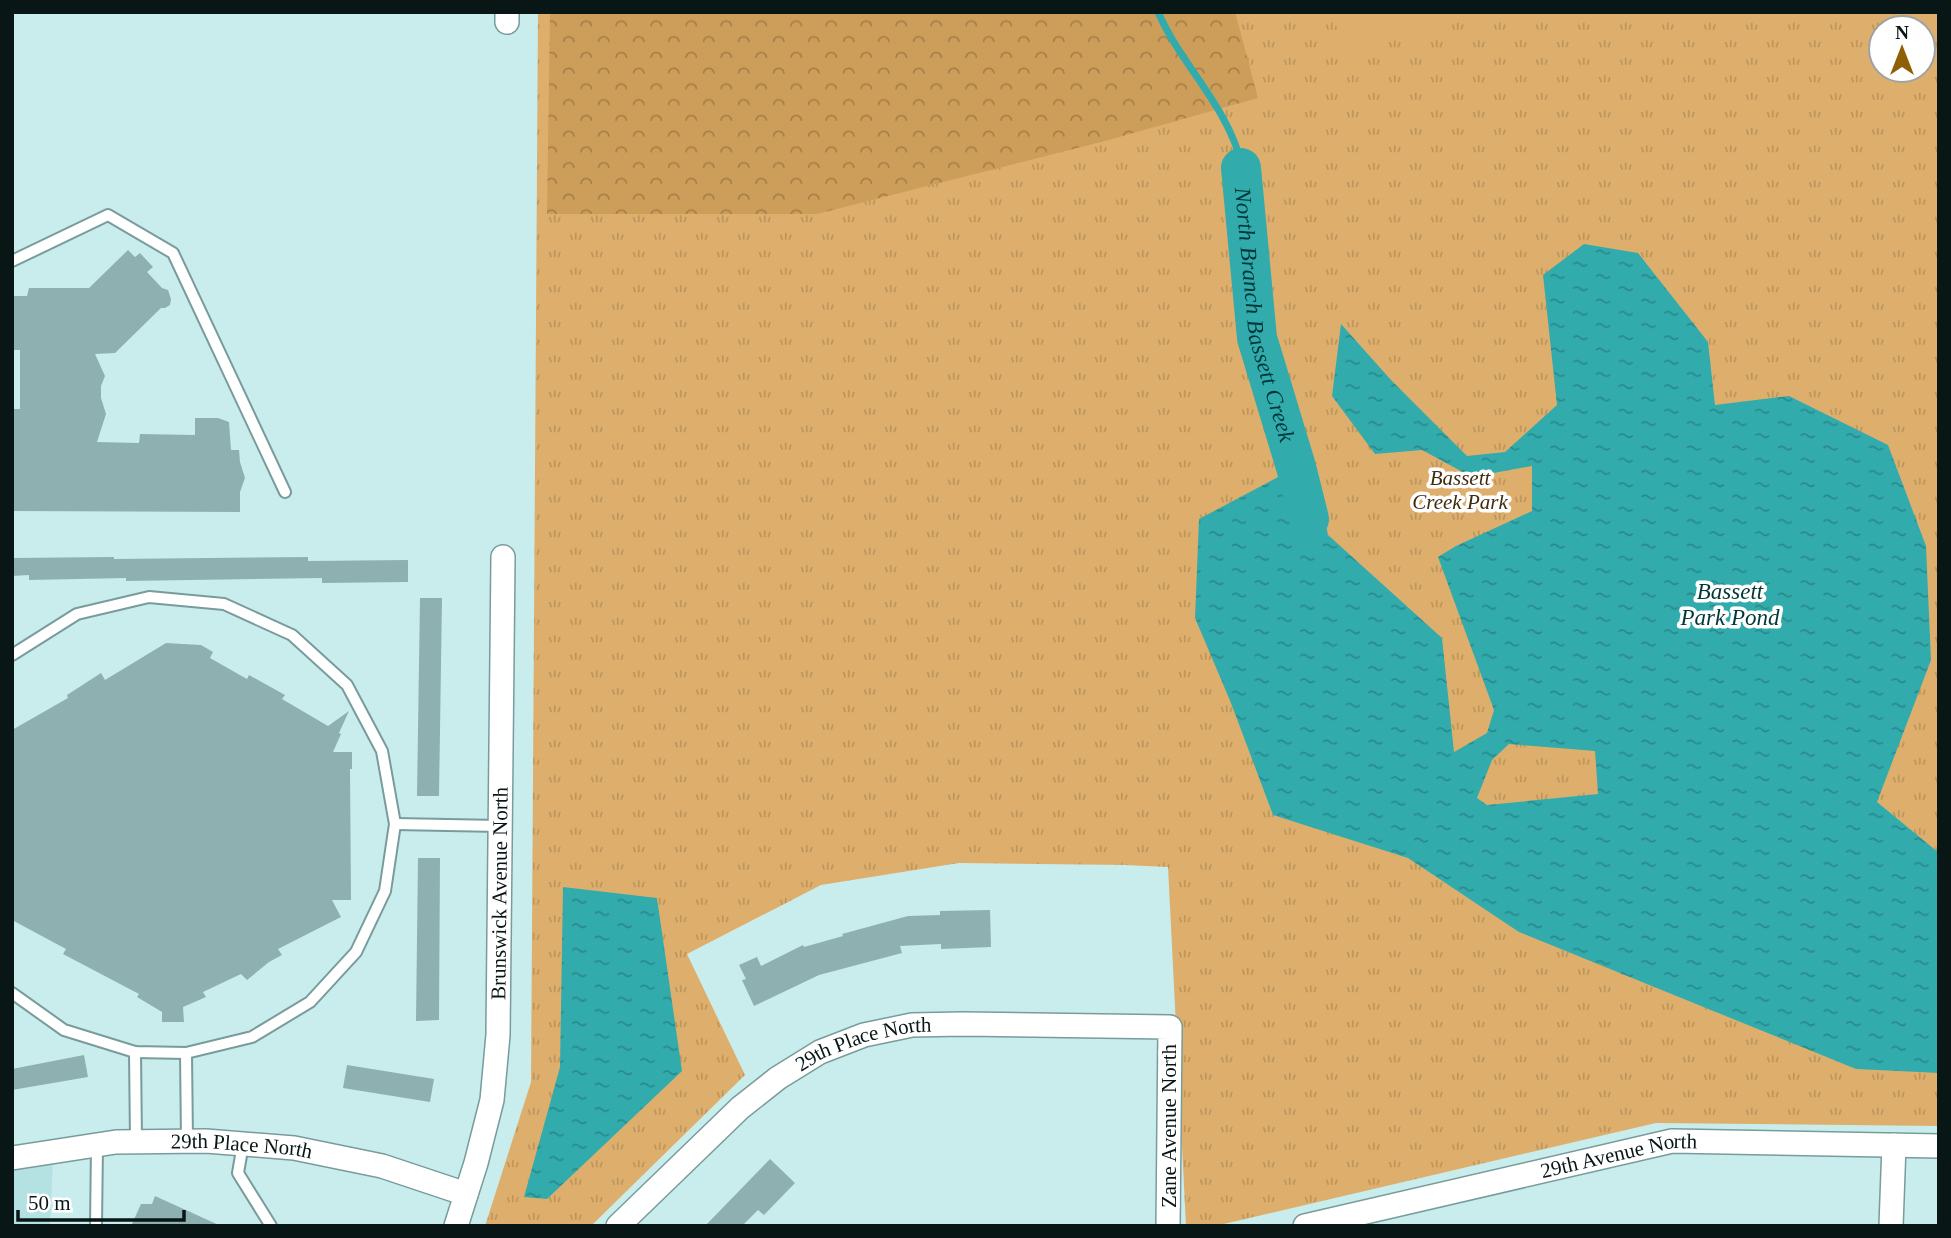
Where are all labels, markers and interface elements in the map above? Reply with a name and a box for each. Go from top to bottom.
north arrow [1867,14,1937,84]
text: N [1895,22,1909,43]
water label: North Branch Bassett Creek [1230,185,1300,446]
park label: Bassett Creek Park [1412,466,1508,514]
water label: Bassett Park Pond [1679,579,1780,630]
street label: Brunswick Avenue North [486,786,513,1000]
street label: 29th Place North [791,1013,932,1076]
street label: Zane Avenue North [1157,1043,1181,1208]
street label: 29th Place North [170,1129,315,1164]
street label: 29th Avenue North [1538,1129,1698,1183]
scale bar [18,1178,184,1222]
text: 50 m [28,1191,71,1215]

